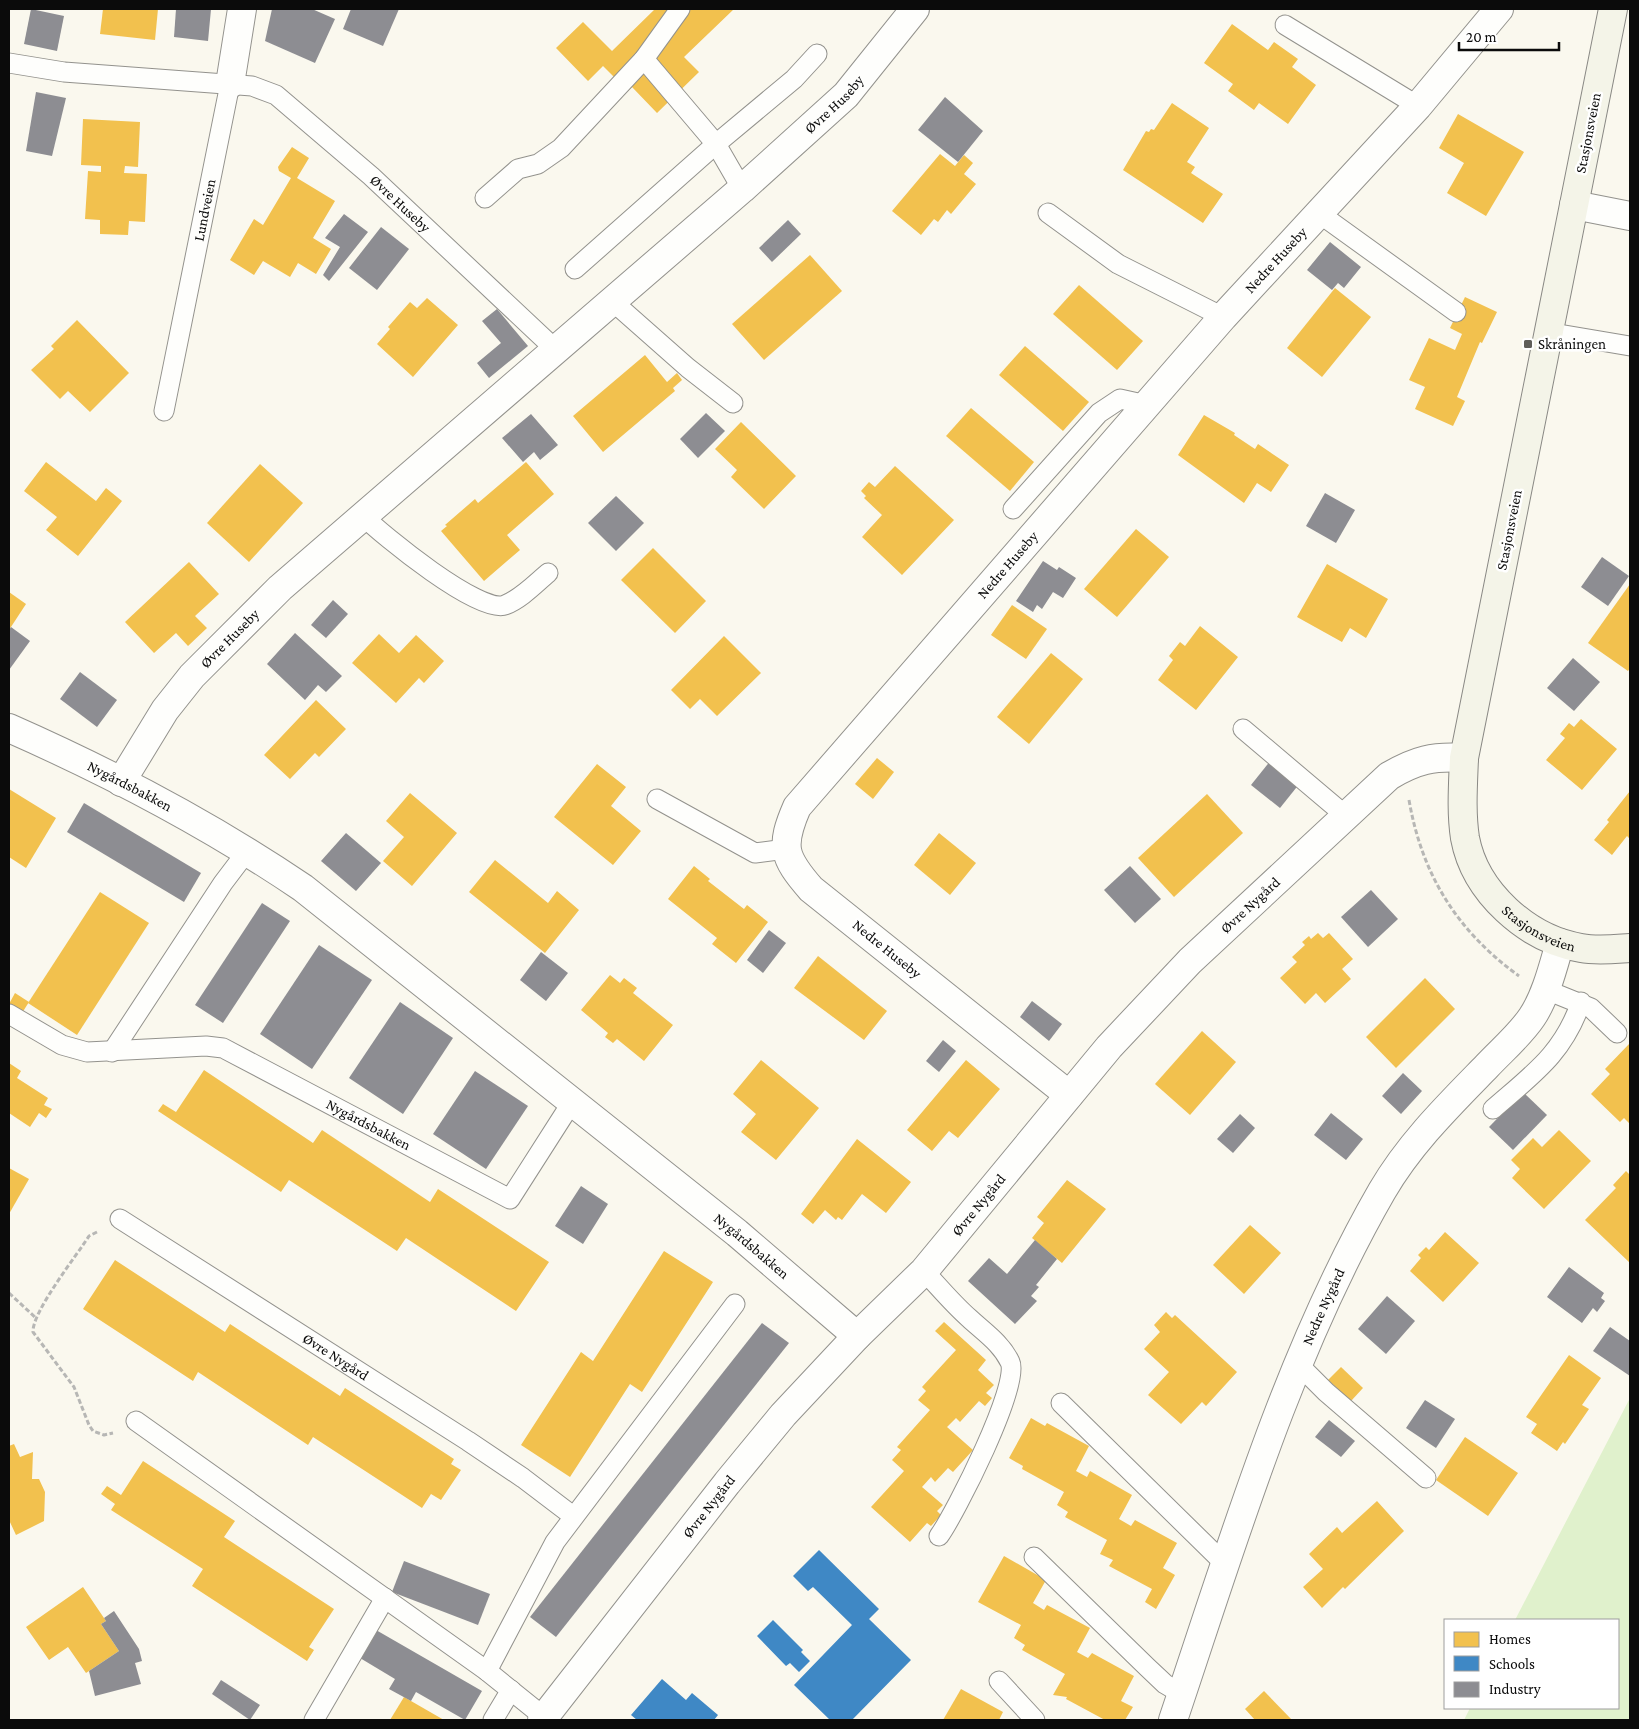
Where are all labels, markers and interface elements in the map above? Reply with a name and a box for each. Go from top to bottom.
scale bar [1459,20,1559,52]
text: 20 m [1466,29,1497,45]
street label: Øvre Huseby [801,72,868,136]
street label: Stasjonsveien [1572,91,1605,175]
street label: Øvre Huseby [367,172,434,236]
street label: Lundveien [190,177,219,243]
street label: Nedre Huseby [1241,224,1311,296]
place label: Skråningen [1538,336,1606,353]
marker: Skråningen [1522,338,1534,350]
street label: Stasjonsveien [1493,488,1526,572]
street label: Nedre Huseby [974,528,1042,602]
street label: Øvre Huseby [197,606,263,671]
street label: Nygårdsbakken [85,758,175,815]
street label: Øvre Nygård [1217,874,1283,937]
street label: Stasjonsveien [1499,902,1577,955]
street label: Nedre Huseby [849,917,925,982]
street label: Nygårdsbakken [324,1096,413,1153]
street label: Øvre Nygård [948,1171,1009,1239]
street label: Nygårdsbakken [711,1210,792,1282]
street label: Nedre Nygård [1299,1266,1348,1347]
street label: Øvre Nygård [300,1330,372,1384]
street label: Øvre Nygård [679,1472,738,1541]
legend [1444,1619,1619,1709]
text: Homes [1489,1631,1531,1647]
text: Schools [1489,1656,1535,1672]
text: Industry [1489,1681,1541,1698]

